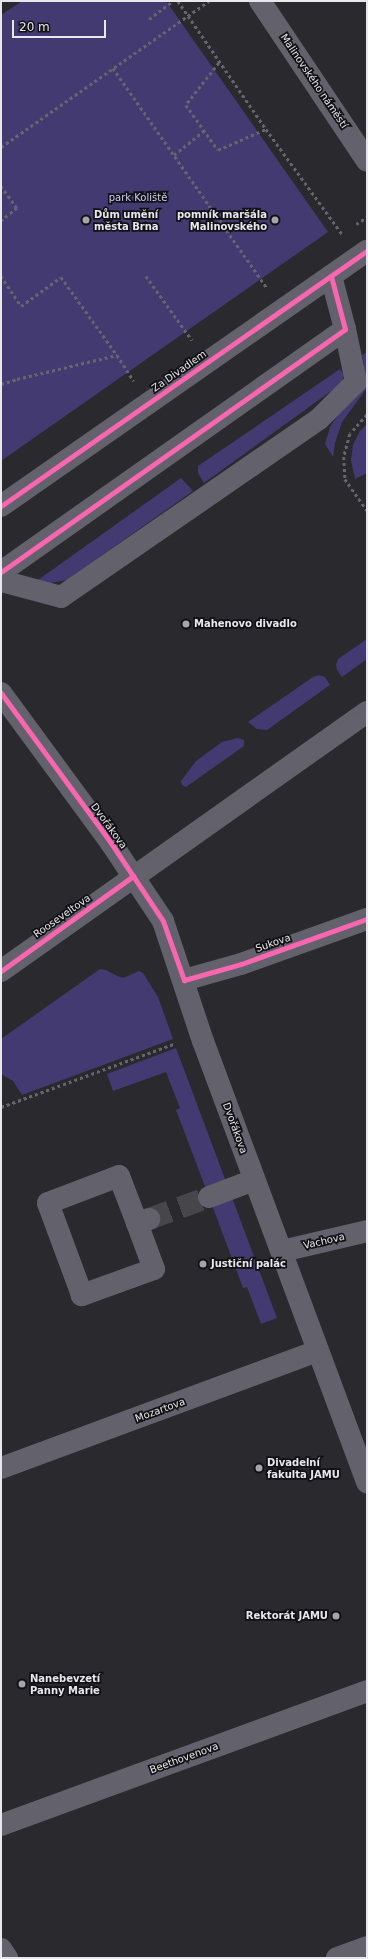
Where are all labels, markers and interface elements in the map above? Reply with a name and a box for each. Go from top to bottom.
scale bar [14,12,108,38]
text: 20 m [19,20,50,34]
street label: Malinovského náměstí [278,31,350,131]
park label: park Koliště [109,192,167,204]
place label: Dům umění města Brna [94,208,159,232]
place label: pomník maršála Malinovského [177,208,267,232]
marker: Dům umění města Brna [81,215,91,225]
marker: pomník maršála Malinovského [270,215,280,225]
street label: Za Divadlem [149,348,209,394]
place label: Mahenovo divadlo [194,618,297,630]
marker: Mahenovo divadlo [181,619,191,629]
street label: Dvořákova [88,801,130,851]
street label: Rooseveltova [31,892,93,940]
street label: Sukova [254,931,292,955]
street label: Dvořákova [220,1101,250,1155]
street label: Vachova [302,1230,346,1252]
place label: Justiční palác [211,1258,286,1270]
marker: Justiční palác [198,1259,208,1269]
street label: Mozartova [133,1395,187,1425]
place label: Divadelní fakulta JAMU [267,1456,340,1480]
marker: Divadelní fakulta JAMU [254,1463,264,1473]
place label: Rektorát JAMU [246,1610,328,1622]
marker: Rektorát JAMU [331,1611,341,1621]
place label: Nanebevzetí Panny Marie [30,1672,100,1696]
marker: Nanebevzetí Panny Marie [17,1679,27,1689]
street label: Beethovenova [148,1740,220,1776]

